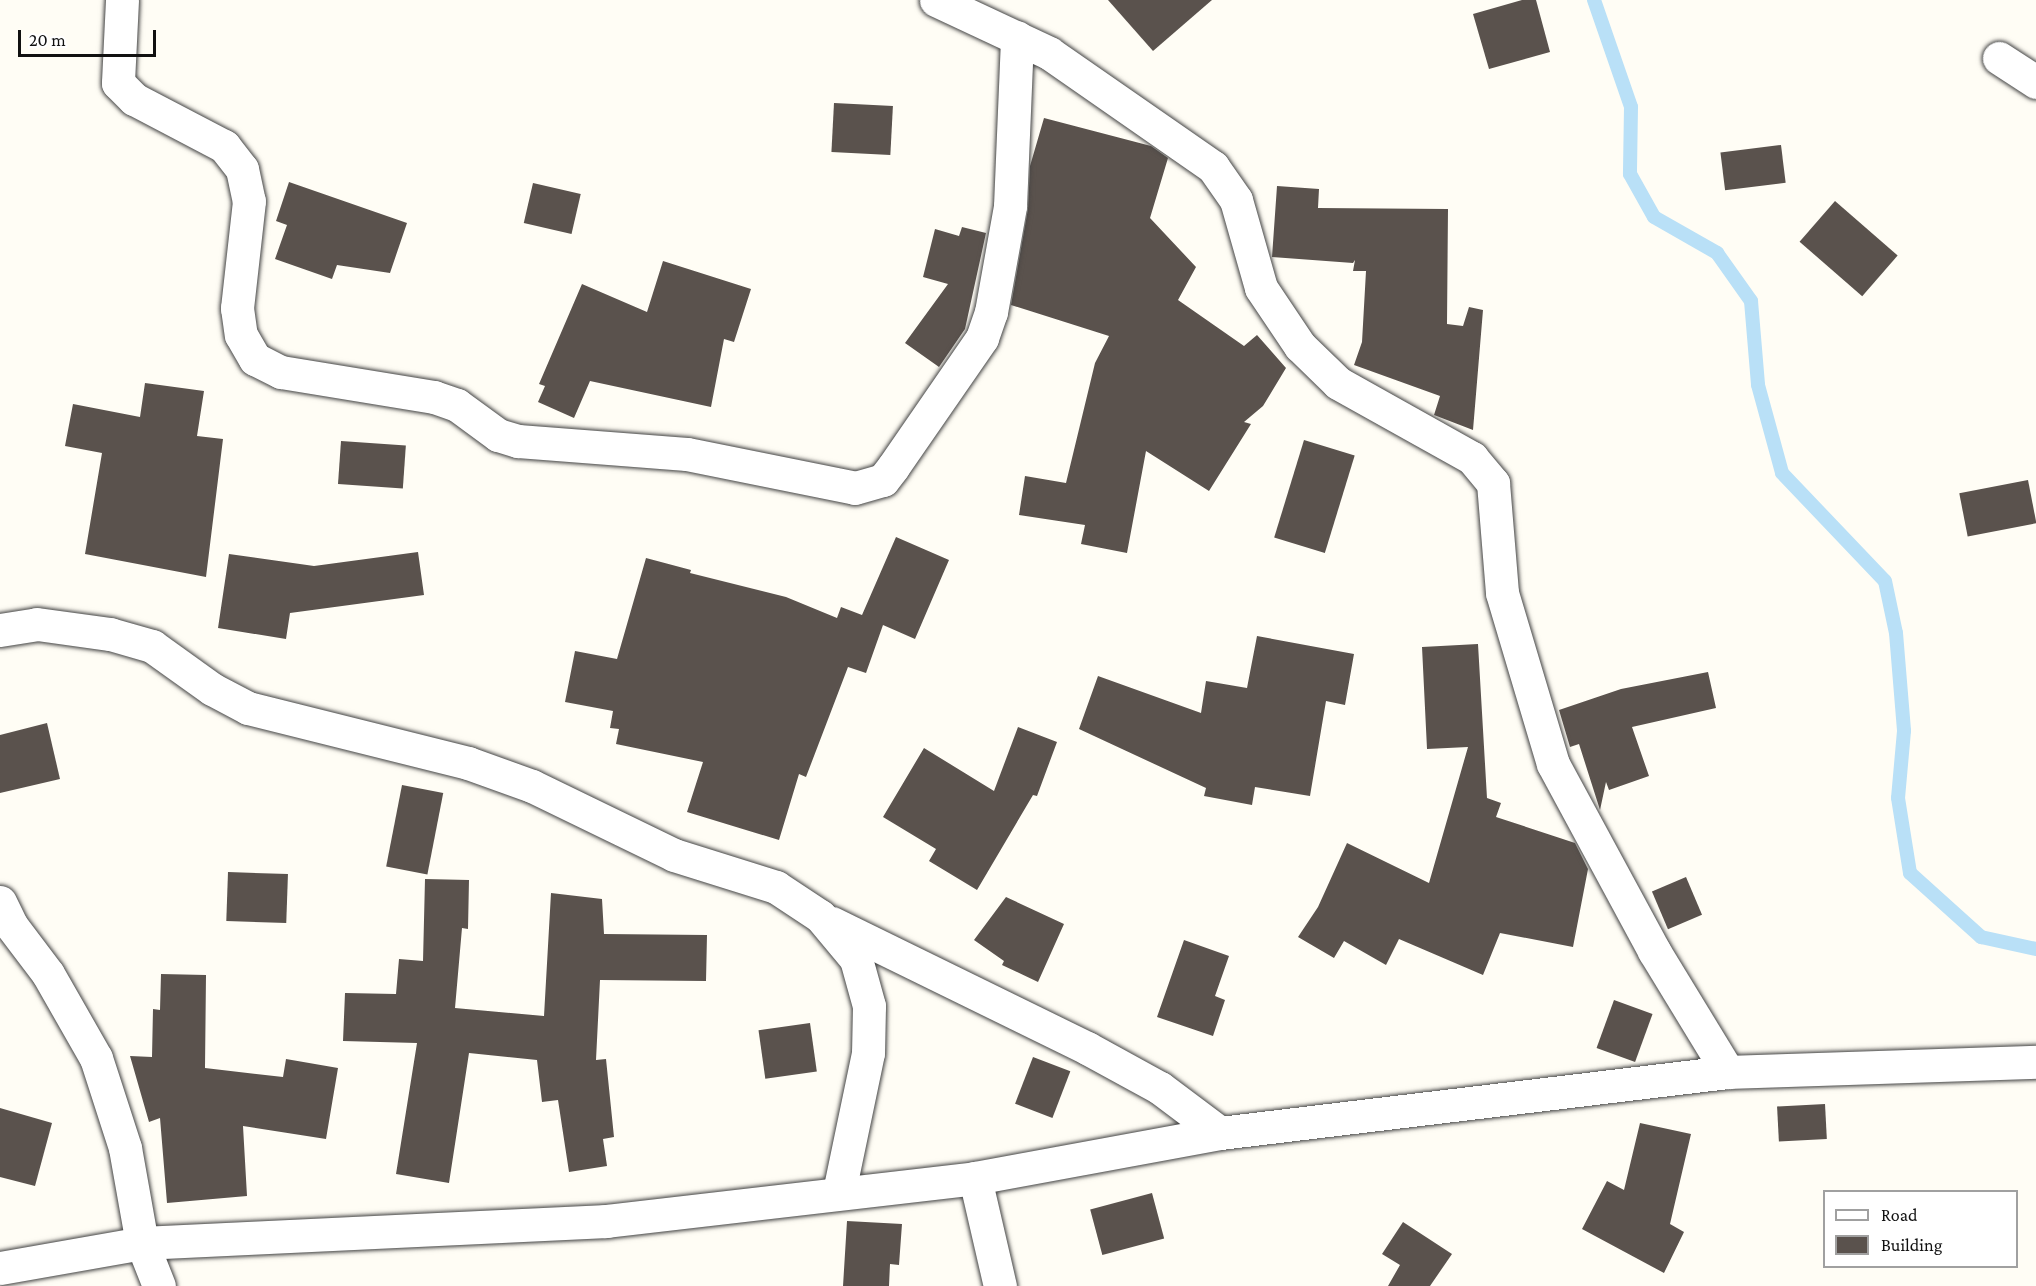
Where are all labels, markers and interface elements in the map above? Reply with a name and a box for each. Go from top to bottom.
scale bar [21,18,159,56]
text: 20 m [29,30,66,50]
legend [1823,1190,2018,1268]
text: Road [1881,1205,1918,1225]
text: Building [1881,1235,1942,1255]

